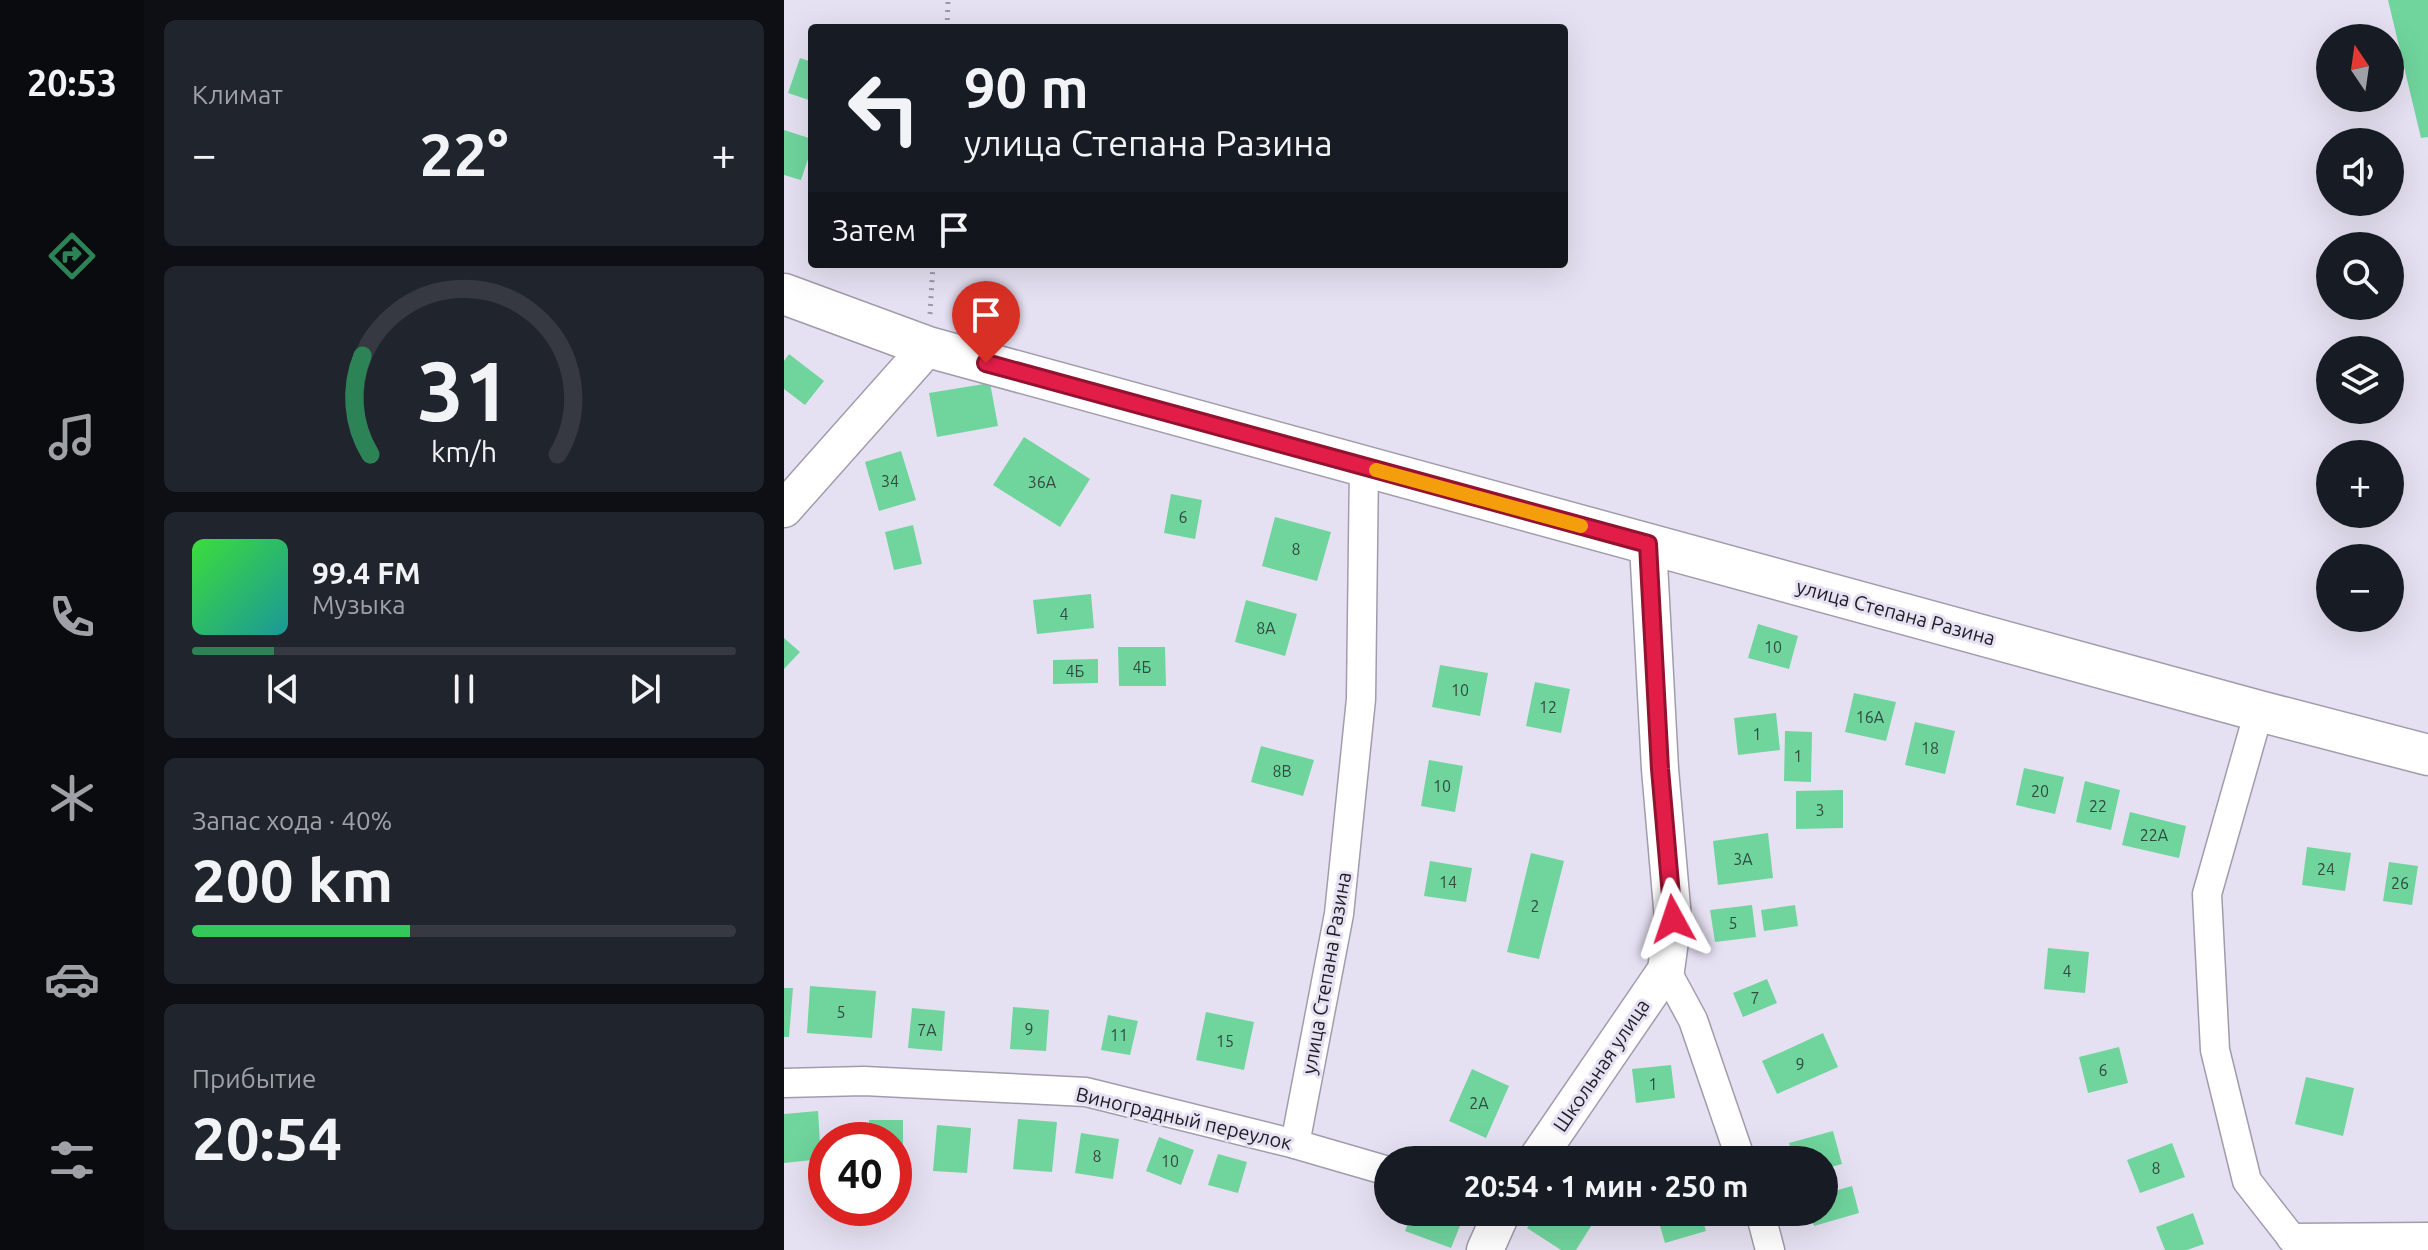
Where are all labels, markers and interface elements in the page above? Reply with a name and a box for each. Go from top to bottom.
north arrow [2316,24,2404,112]
map controls [2316,24,2404,632]
icon: left [832,56,936,160]
text: 90 m [964,56,1089,119]
text: 20:53 [27,62,117,103]
text: Климат [192,80,283,109]
text: 22° [420,120,508,187]
text: улица Степана Разина [964,122,1333,163]
button: sound [2316,128,2404,216]
text: − [192,129,217,178]
text: + [711,129,736,178]
icon: arrive [932,208,976,252]
text: Затем [832,213,916,247]
icon: directions [44,228,100,284]
button: search [2316,232,2404,320]
pin [952,281,1020,363]
icon: arrive [964,293,1008,337]
button: layers [2316,336,2404,424]
text: 31 [417,343,511,437]
icon: music [44,409,100,465]
text: km/h [431,435,497,467]
button: + [2316,440,2404,528]
house number: 34 [881,472,899,490]
house number: 36А [1028,473,1057,491]
house number: 6 [1178,508,1188,526]
house number: 8 [1291,540,1301,558]
button: − [2316,544,2404,632]
text: 99.4 FM [312,556,421,590]
street label: улица Степана Разина [1794,574,1998,650]
icon: phone [44,589,100,645]
text: Музыка [312,590,406,619]
house number: 4 [1059,605,1069,623]
house number: 8А [1256,619,1276,637]
house number: 10 [1764,638,1782,656]
house number: 4Б [1133,658,1152,676]
house number: 4Б [1066,662,1085,680]
icon: previous [261,667,305,711]
icon: pause [442,667,486,711]
icon: next [623,667,667,711]
house number: 10 [1451,681,1469,699]
house number: 12 [1539,698,1557,716]
house number: 16А [1856,708,1885,726]
house number: 1 [1752,725,1762,743]
house number: 18 [1921,739,1939,757]
house number: 1 [1793,747,1803,765]
house number: 8В [1272,762,1292,780]
icon: climate [44,770,100,826]
house number: 10 [1433,777,1451,795]
house number: 20 [2031,782,2049,800]
house number: 22 [2089,797,2107,815]
house number: 3 [1815,801,1825,819]
text: Запас хода · 40% [192,806,392,835]
house number: 22А [2140,826,2169,844]
text: 200 km [192,846,393,913]
house number: 3А [1733,850,1753,868]
house number: 24 [2317,860,2335,878]
street label: улица Степана Разина [1297,870,1355,1076]
house number: 14 [1439,873,1457,891]
house number: 26 [2391,874,2409,892]
position arrow [1631,877,1715,961]
house number: 2 [1530,897,1540,915]
house number: 5 [1728,914,1738,932]
icon: car [44,951,100,1007]
house number: 4 [2062,962,2072,980]
house number: 7 [1750,989,1760,1007]
street label: Школьная улица [1548,994,1654,1136]
house number: 5 [836,1003,846,1021]
house number: 9 [1024,1020,1034,1038]
house number: 7А [917,1021,937,1039]
house number: 11 [1110,1026,1128,1044]
house number: 15 [1216,1032,1234,1050]
house number: 9 [1795,1055,1805,1073]
house number: 6 [2098,1061,2108,1079]
text: Прибытие [192,1064,316,1093]
house number: 1 [1648,1075,1658,1093]
street label: Виноградный переулок [1074,1082,1294,1154]
house number: 2А [1469,1094,1489,1112]
text: 20:54 [192,1104,342,1171]
speed limit sign: 40 [808,1122,912,1226]
icon: filters [44,1132,100,1188]
house number: 8 [1092,1147,1102,1165]
house number: 10 [1161,1152,1179,1170]
house number: 8 [2151,1159,2161,1177]
text: 20:54 · 1 мин · 250 m [1464,1169,1748,1203]

